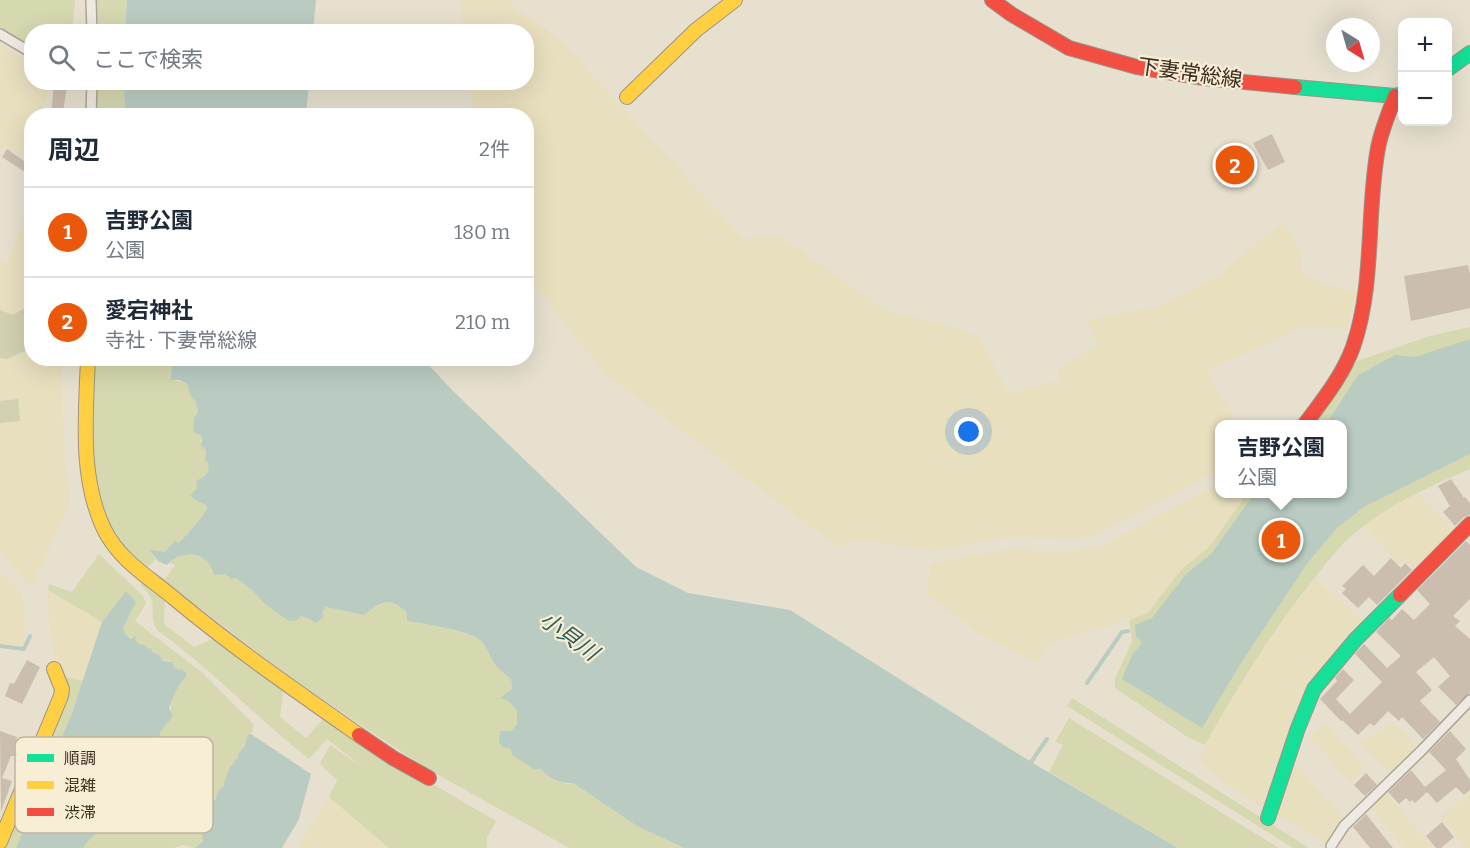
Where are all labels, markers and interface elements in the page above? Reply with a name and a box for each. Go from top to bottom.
north arrow [1326,18,1380,72]
map controls [1398,18,1452,126]
button: + [1398,18,1452,72]
search box [24,24,534,90]
icon: search [45,41,78,74]
text: ここで検索 [93,46,203,73]
street label: 下妻常総線 [1136,53,1244,93]
button: − [1398,72,1452,126]
text: 周辺 [48,135,100,166]
text: 2件 [479,137,510,161]
pin: 2 [1216,142,1254,188]
text: 吉野公園 [105,207,193,234]
text: 1 [63,220,72,244]
text: 180 m [454,220,510,244]
text: 公園 [105,238,145,262]
text: 愛宕神社 [105,297,193,324]
text: 2 [62,310,73,334]
text: 210 m [455,310,510,334]
text: 寺社 · 下妻常総線 [105,328,257,352]
your location [954,417,983,446]
popup [1215,420,1347,498]
text: 吉野公園 [1237,434,1325,461]
text: 公園 [1237,465,1277,489]
pin: 1 [1262,518,1300,562]
water label: 小貝川 [534,606,605,667]
legend [15,737,213,833]
text: 順調 [64,749,96,768]
text: 混雑 [64,776,96,795]
text: 渋滞 [64,803,96,822]

